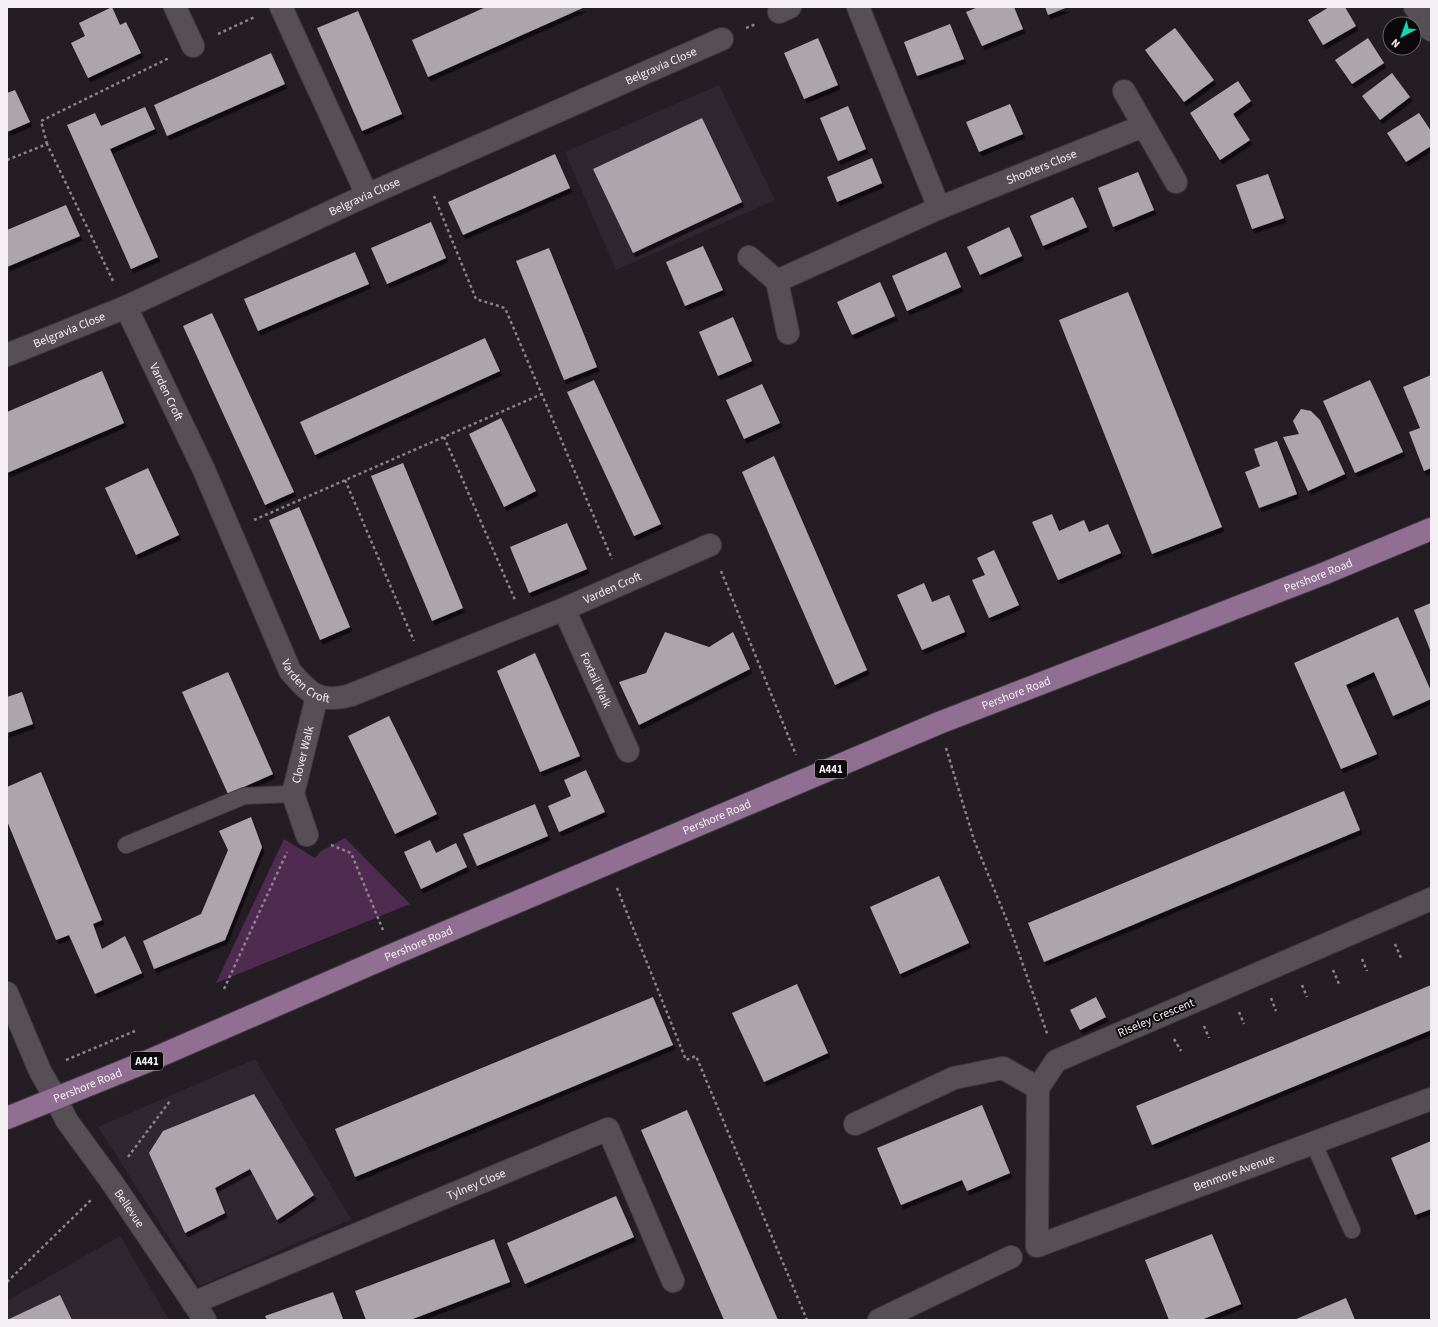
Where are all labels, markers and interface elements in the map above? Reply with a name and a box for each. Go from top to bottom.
north arrow [1382,16,1422,56]
text: N [1388,35,1403,51]
street label: Belgravia Close [622,43,699,89]
street label: Shooters Close [1004,145,1079,189]
street label: Belgravia Close [326,173,403,220]
street label: Belgravia Close [30,308,108,352]
street label: Varden Croft [145,360,188,424]
street label: Pershore Road [1281,554,1355,597]
street label: Varden Croft [580,568,644,608]
street label: Foxtail Walk [576,649,616,711]
street label: Varden Croft [277,656,331,707]
street label: Pershore Road [979,672,1053,714]
street label: Clover Walk [287,724,318,785]
road number: A441 [815,760,847,778]
street label: Pershore Road [680,795,754,839]
street label: Pershore Road [382,922,455,966]
street label: Riseley Crescent [1115,994,1197,1042]
road number: A441 [131,1052,163,1070]
street label: Pershore Road [51,1064,125,1107]
street label: Benmore Avenue [1191,1150,1277,1195]
street label: Tylney Close [444,1164,508,1204]
street label: Bellevue [110,1186,149,1231]

